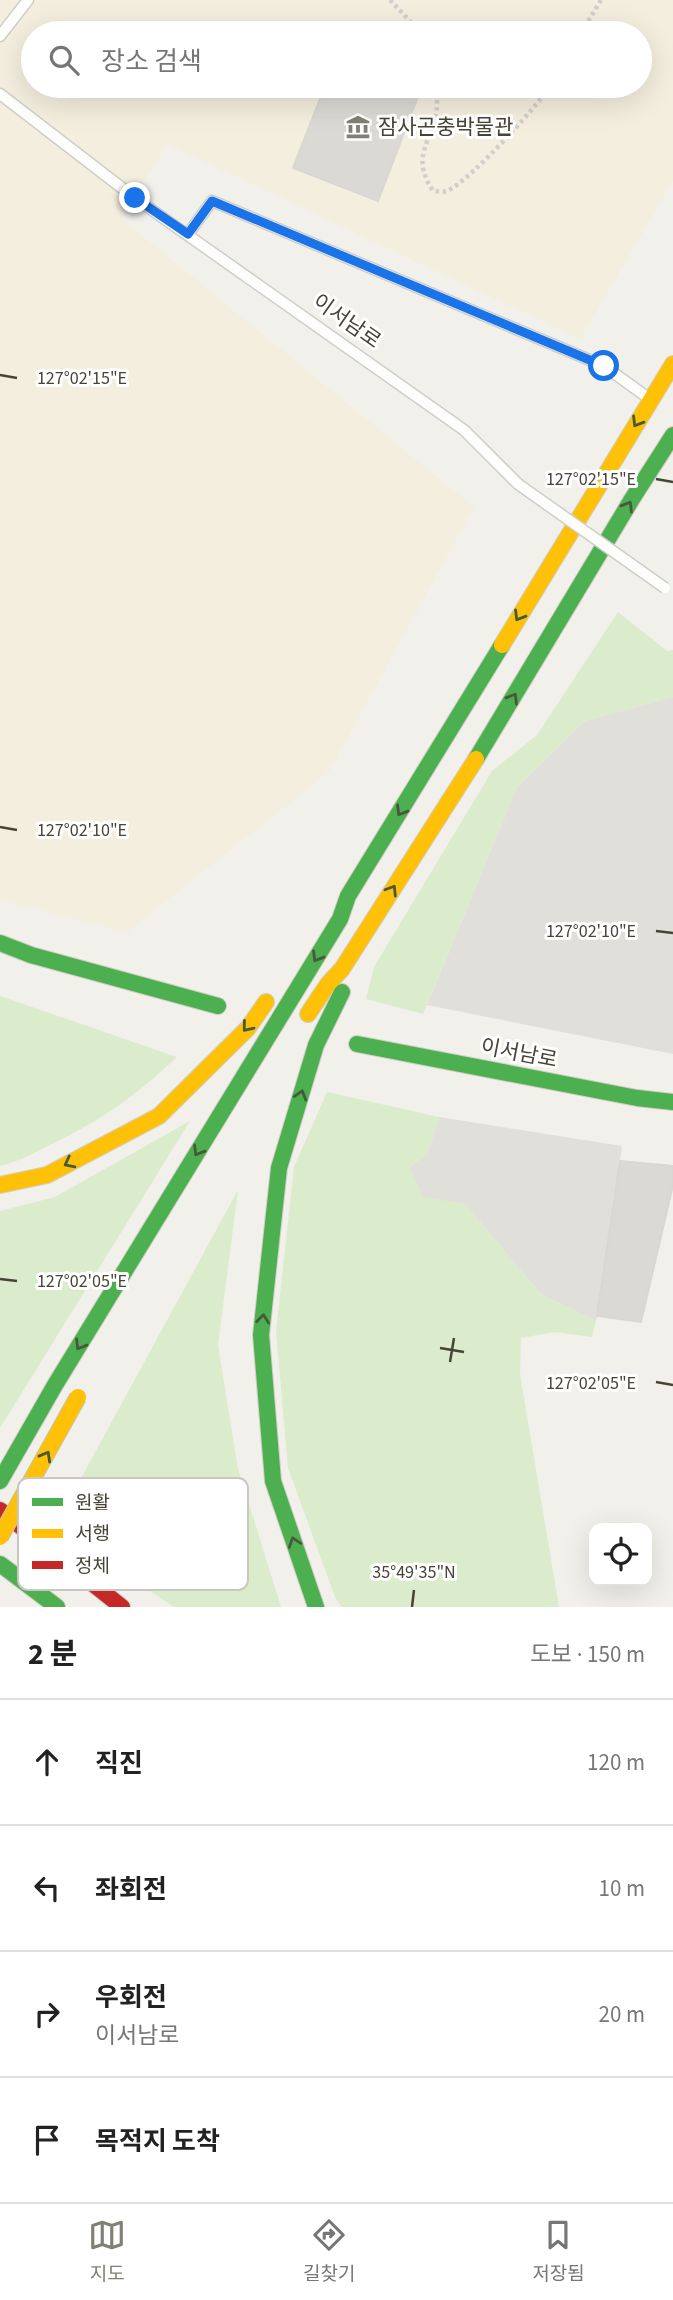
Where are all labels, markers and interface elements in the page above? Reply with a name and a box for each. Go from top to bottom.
search box [21,21,652,98]
icon: search [45,41,83,79]
text: 장소 검색 [101,43,202,80]
place label: 잠사곤충박물관 [378,112,513,142]
museum icon: 잠사곤충박물관 [344,113,372,141]
route end [119,182,150,213]
street label: 이서남로 [307,287,387,355]
route start [588,350,619,381]
text: 127°02'15"E [37,366,127,391]
one-way arrow [633,414,646,427]
text: 127°02'15"E [546,467,636,492]
one-way arrow [620,500,633,513]
one-way arrow [514,609,527,622]
one-way arrow [505,692,518,705]
one-way arrow [396,803,409,816]
text: 127°02'10"E [37,818,127,843]
one-way arrow [384,885,397,898]
text: 127°02'10"E [546,919,636,944]
one-way arrow [313,949,326,962]
one-way arrow [243,1019,255,1032]
street label: 이서남로 [478,1031,560,1075]
one-way arrow [293,1090,308,1102]
one-way arrow [194,1143,207,1156]
one-way arrow [64,1155,76,1169]
text: 127°02'05"E [37,1269,127,1294]
one-way arrow [255,1313,270,1325]
one-way arrow [75,1337,88,1350]
text: 127°02'05"E [546,1371,636,1396]
one-way arrow [38,1450,51,1463]
legend [18,1478,248,1590]
text: 원활 [75,1490,110,1517]
text: 서행 [75,1521,110,1548]
map controls [589,1523,652,1586]
button: locate [589,1523,652,1586]
one-way arrow [288,1537,302,1549]
text: 정체 [75,1553,110,1580]
text: 35°49'35"N [372,1560,456,1585]
text: 2 분 [28,1633,77,1676]
text: 도보 · 150 m [530,1638,645,1671]
icon: ahead [28,1743,66,1781]
text: 직진 [95,1745,143,1782]
text: 120 m [587,1746,645,1779]
icon: left [28,1869,66,1907]
text: 좌회전 [95,1871,167,1908]
text: 10 m [598,1872,645,1905]
text: 우회전 [95,1979,167,2016]
icon: right [28,1995,66,2033]
text: 20 m [598,1998,645,2031]
text: 이서남로 [95,2019,180,2052]
icon: arrive [28,2121,66,2159]
text: 목적지 도착 [95,2123,220,2160]
tab: 지도 [88,2216,126,2288]
tab: 길찾기 [303,2216,355,2288]
tab: 저장됨 [532,2216,585,2288]

